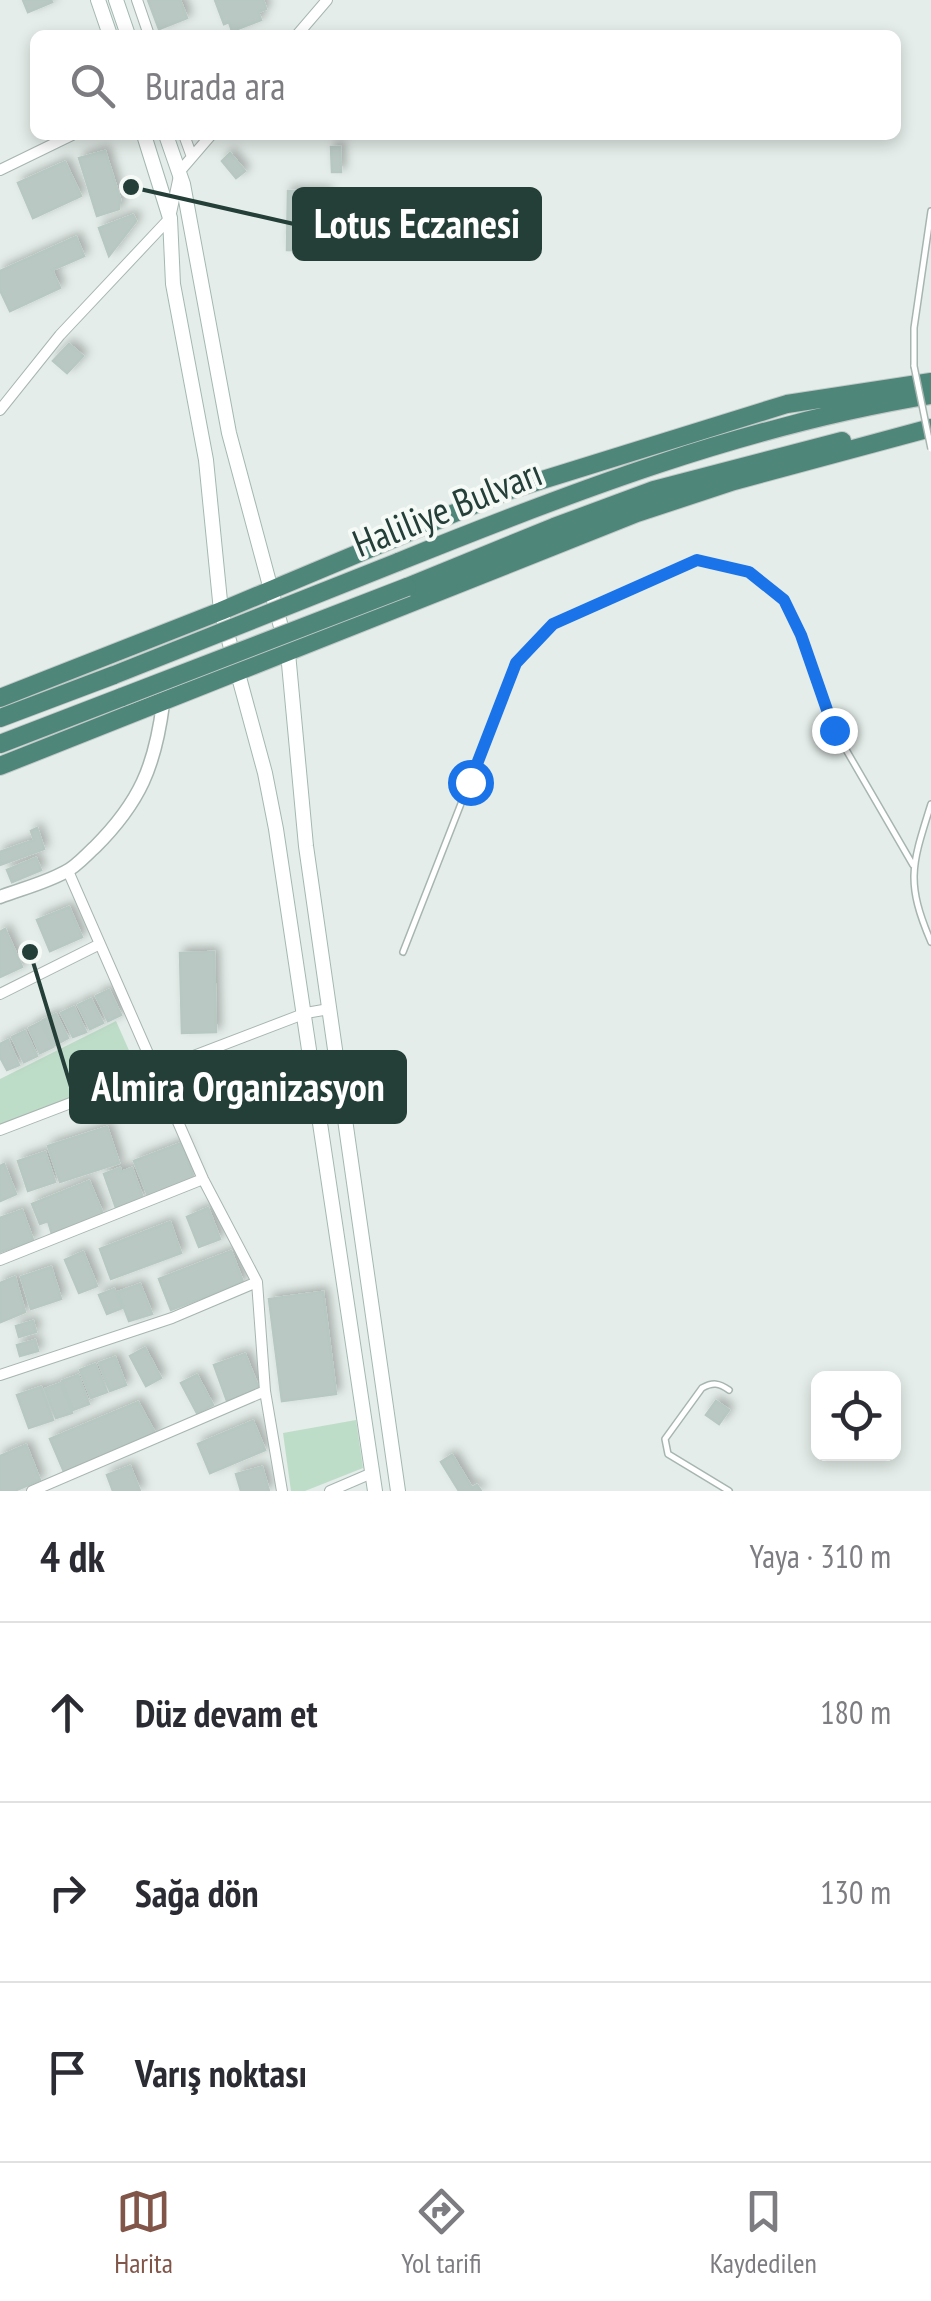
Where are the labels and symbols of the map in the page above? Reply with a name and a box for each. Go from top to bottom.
callout: Lotus Eczanesi [294,189,540,259]
text: Lotus Eczanesi [314,197,520,249]
street label: Haliliye Bulvarı [345,447,549,567]
route end [812,708,858,754]
route start [448,760,494,806]
callout: Almira Organizasyon [71,1052,405,1122]
text: Almira Organizasyon [90,1060,385,1112]

